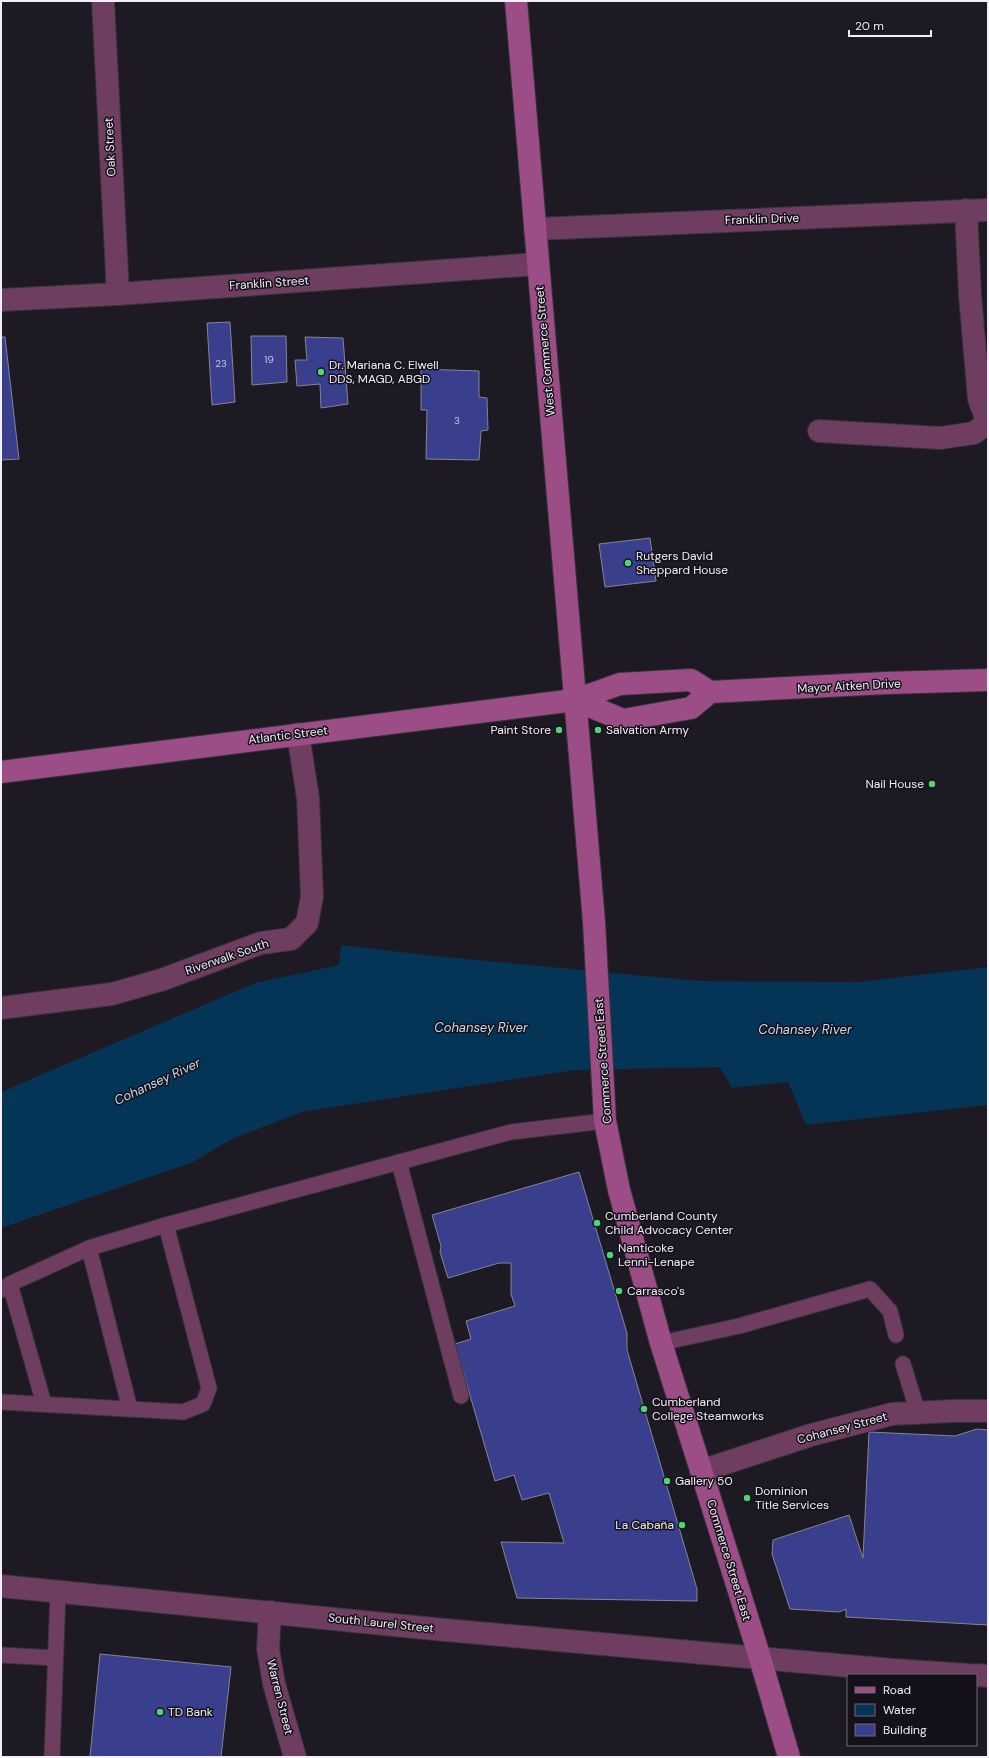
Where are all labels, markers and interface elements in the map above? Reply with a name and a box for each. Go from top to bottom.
scale bar [849,12,931,38]
text: 20 m [855,18,884,34]
street label: Oak Street [100,117,120,177]
street label: Franklin Drive [725,210,800,228]
street label: Franklin Street [229,272,310,294]
street label: West Commerce Street [531,285,559,417]
house number: 19 [264,353,274,366]
house number: 23 [215,357,227,370]
place label: Dr. Mariana C. Elwell DDS, MAGD, ABGD [329,357,439,387]
marker: Dr. Mariana C. Elwell DDS, MAGD, ABGD [316,367,326,377]
house number: 3 [454,414,460,427]
place label: Rutgers David Sheppard House [636,548,728,578]
marker: Rutgers David Sheppard House [623,558,633,568]
street label: Mayor Aitken Drive [797,675,901,697]
street label: Atlantic Street [247,722,329,748]
place label: Paint Store [490,722,551,738]
place label: Salvation Army [606,722,689,738]
marker: Paint Store [554,725,564,735]
marker: Salvation Army [593,725,603,735]
place label: Nail House [865,776,924,792]
marker: Nail House [927,779,937,789]
street label: Riverwalk South [183,935,271,979]
street label: Commerce Street East [591,997,615,1124]
water label: Cohansey River [434,1019,529,1036]
water label: Cohansey River [758,1021,853,1038]
water label: Cohansey River [111,1054,204,1109]
place label: Cumberland County Child Advocacy Center [605,1208,734,1238]
marker: Cumberland County Child Advocacy Center [592,1218,602,1228]
place label: Nanticoke Lenni-Lenape [618,1240,695,1270]
marker: Nanticoke Lenni-Lenape [605,1250,615,1260]
place label: Carrasco's [627,1283,685,1299]
marker: Carrasco's [614,1286,624,1296]
place label: Cumberland College Steamworks [652,1394,764,1424]
marker: Cumberland College Steamworks [639,1404,649,1414]
street label: Cohansey Street [795,1408,889,1448]
place label: Gallery 50 [675,1473,733,1489]
marker: Gallery 50 [662,1476,672,1486]
place label: Dominion Title Services [755,1483,829,1513]
marker: Dominion Title Services [742,1493,752,1503]
street label: Commerce Street East [703,1497,755,1623]
place label: La Cabaña [615,1517,674,1533]
marker: La Cabaña [677,1520,687,1530]
street label: South Laurel Street [327,1609,435,1637]
street label: Warren Street [263,1658,297,1737]
legend [847,1674,977,1746]
text: Road [883,1682,911,1698]
text: Water [883,1702,917,1718]
place label: TD Bank [168,1704,213,1720]
marker: TD Bank [155,1707,165,1717]
text: Building [883,1722,927,1738]

